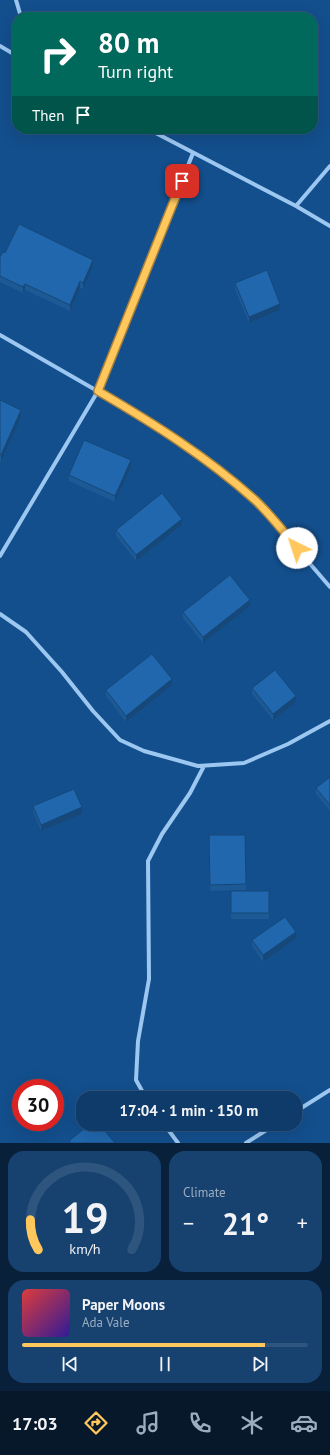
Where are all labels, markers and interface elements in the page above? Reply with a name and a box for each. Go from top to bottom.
text: 80 m [98,24,159,61]
icon: right [32,28,84,80]
text: Turn right [98,60,173,83]
icon: arrive [72,104,94,126]
text: Then [32,106,64,125]
pin [165,164,199,198]
icon: arrive [171,170,193,192]
position arrow [276,527,318,569]
speed limit sign: 30 [12,1079,64,1131]
text: 17:04 · 1 min · 150 m [120,1101,258,1120]
text: Climate [183,1184,226,1201]
text: 19 [61,1190,108,1243]
text: 21° [222,1204,269,1243]
text: − [183,1209,194,1237]
text: + [297,1209,308,1237]
text: km/h [69,1238,100,1257]
text: Paper Moons [82,1295,165,1314]
text: Ada Vale [82,1314,130,1331]
icon: previous [59,1353,81,1375]
icon: pause [154,1353,176,1375]
icon: next [249,1353,271,1375]
icon: directions [82,1409,110,1437]
icon: music [134,1409,162,1437]
icon: phone [186,1409,214,1437]
icon: climate [238,1409,266,1437]
icon: car [290,1409,318,1437]
text: 17:03 [12,1412,58,1435]

